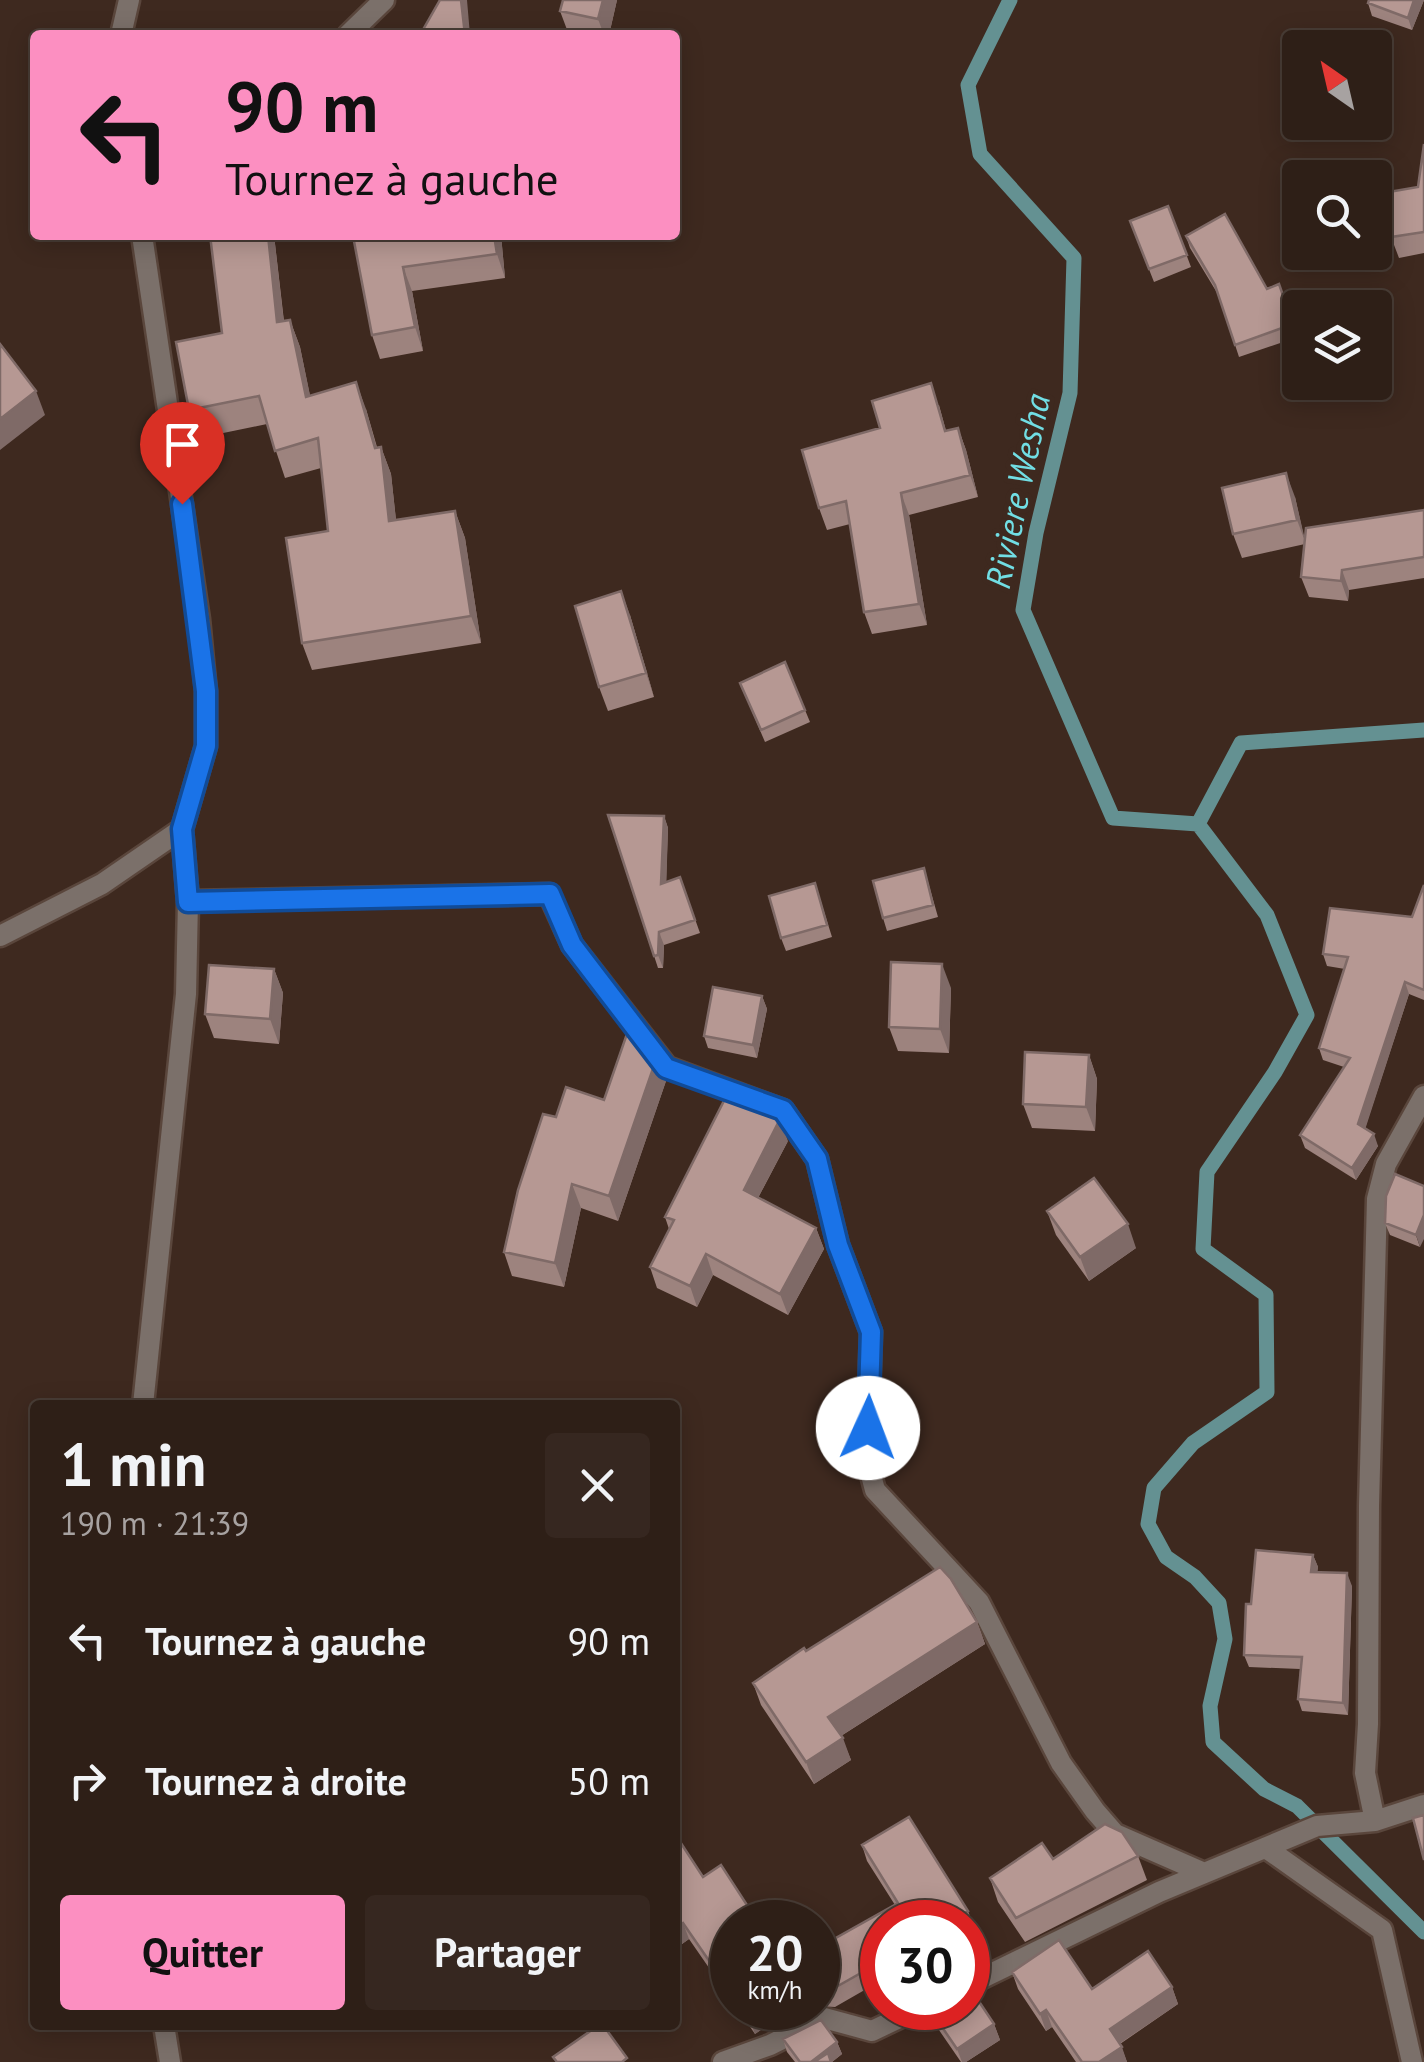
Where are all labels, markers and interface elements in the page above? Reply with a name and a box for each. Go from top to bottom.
north arrow [1282,30,1392,140]
map controls [1282,30,1392,400]
text: 90 m [225,61,378,151]
icon: left [60,70,190,200]
text: Tournez à gauche [225,149,559,207]
button: search [1282,160,1392,270]
button: layers [1282,290,1392,400]
water label: Riviere Wesha [974,389,1060,593]
pin [140,402,225,505]
icon: arrive [155,417,210,472]
position arrow [816,1376,920,1480]
text: 1 min [60,1425,206,1503]
button: close [545,1433,650,1538]
text: 190 m · 21:39 [60,1502,249,1544]
icon: left [60,1613,115,1668]
text: Tournez à gauche [145,1616,426,1665]
text: 90 m [568,1616,650,1665]
icon: right [60,1753,115,1808]
text: Tournez à droite [145,1756,407,1805]
text: 50 m [568,1756,650,1805]
button: Quitter [60,1895,345,2010]
button: Partager [365,1895,650,2010]
speed limit sign: 30 [860,1900,990,2030]
text: 20 [747,1920,803,1985]
text: km/h [748,1974,802,2006]

